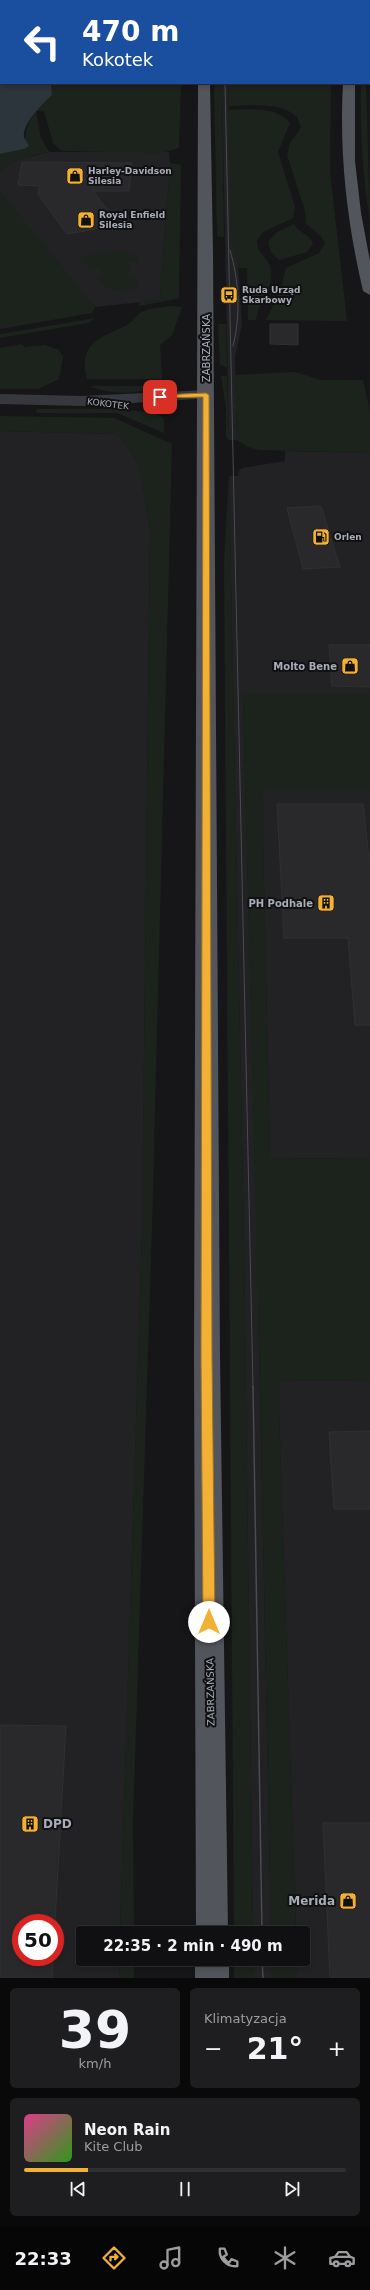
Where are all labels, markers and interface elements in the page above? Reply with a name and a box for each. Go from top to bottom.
text: 470 m [82,15,179,48]
icon: left [16,16,68,68]
text: Kokotek [82,49,153,70]
shop icon: Harley-Davidson Silesia [65,166,85,186]
place label: Harley-Davidson Silesia [88,166,172,186]
shop icon: Royal Enfield Silesia [76,210,96,230]
place label: Royal Enfield Silesia [99,210,165,230]
bus stop icon: Ruda Urząd Skarbowy [219,285,239,305]
place label: Ruda Urząd Skarbowy [242,285,301,305]
street label: ZABRZAŃSKA [200,314,212,382]
pin [143,380,177,414]
icon: arrive [149,386,171,408]
street label: KOKOTEK [87,396,131,412]
fuel station icon: Orlen [311,527,331,547]
place label: Orlen [334,532,362,542]
shop icon: Molto Bene [340,656,360,676]
place label: Molto Bene [273,661,337,672]
building icon: PH Podhale [316,893,336,913]
place label: PH Podhale [248,898,313,909]
position arrow [188,1601,230,1643]
street label: ZABRZAŃSKA [203,1658,217,1726]
building icon: DPD [20,1814,40,1834]
place label: DPD [43,1817,72,1831]
shop icon: Merida [338,1891,358,1911]
place label: Merida [288,1894,335,1908]
speed limit sign: 50 [12,1914,64,1966]
text: 22:35 · 2 min · 490 m [103,1937,283,1955]
text: 39 [59,2000,131,2060]
text: Klimatyzacja [204,2011,287,2026]
text: 21° [247,2031,303,2066]
text: − [204,2036,222,2061]
text: + [328,2036,346,2061]
text: km/h [79,2056,111,2071]
text: Neon Rain [84,2121,170,2139]
text: Kite Club [84,2139,143,2154]
icon: previous [67,2178,89,2200]
icon: pause [174,2178,196,2200]
icon: next [281,2178,303,2200]
icon: directions [100,2244,128,2272]
icon: music [157,2244,185,2272]
icon: phone [214,2244,242,2272]
icon: climate [271,2244,299,2272]
icon: car [328,2244,356,2272]
text: 22:33 [14,2248,72,2269]

